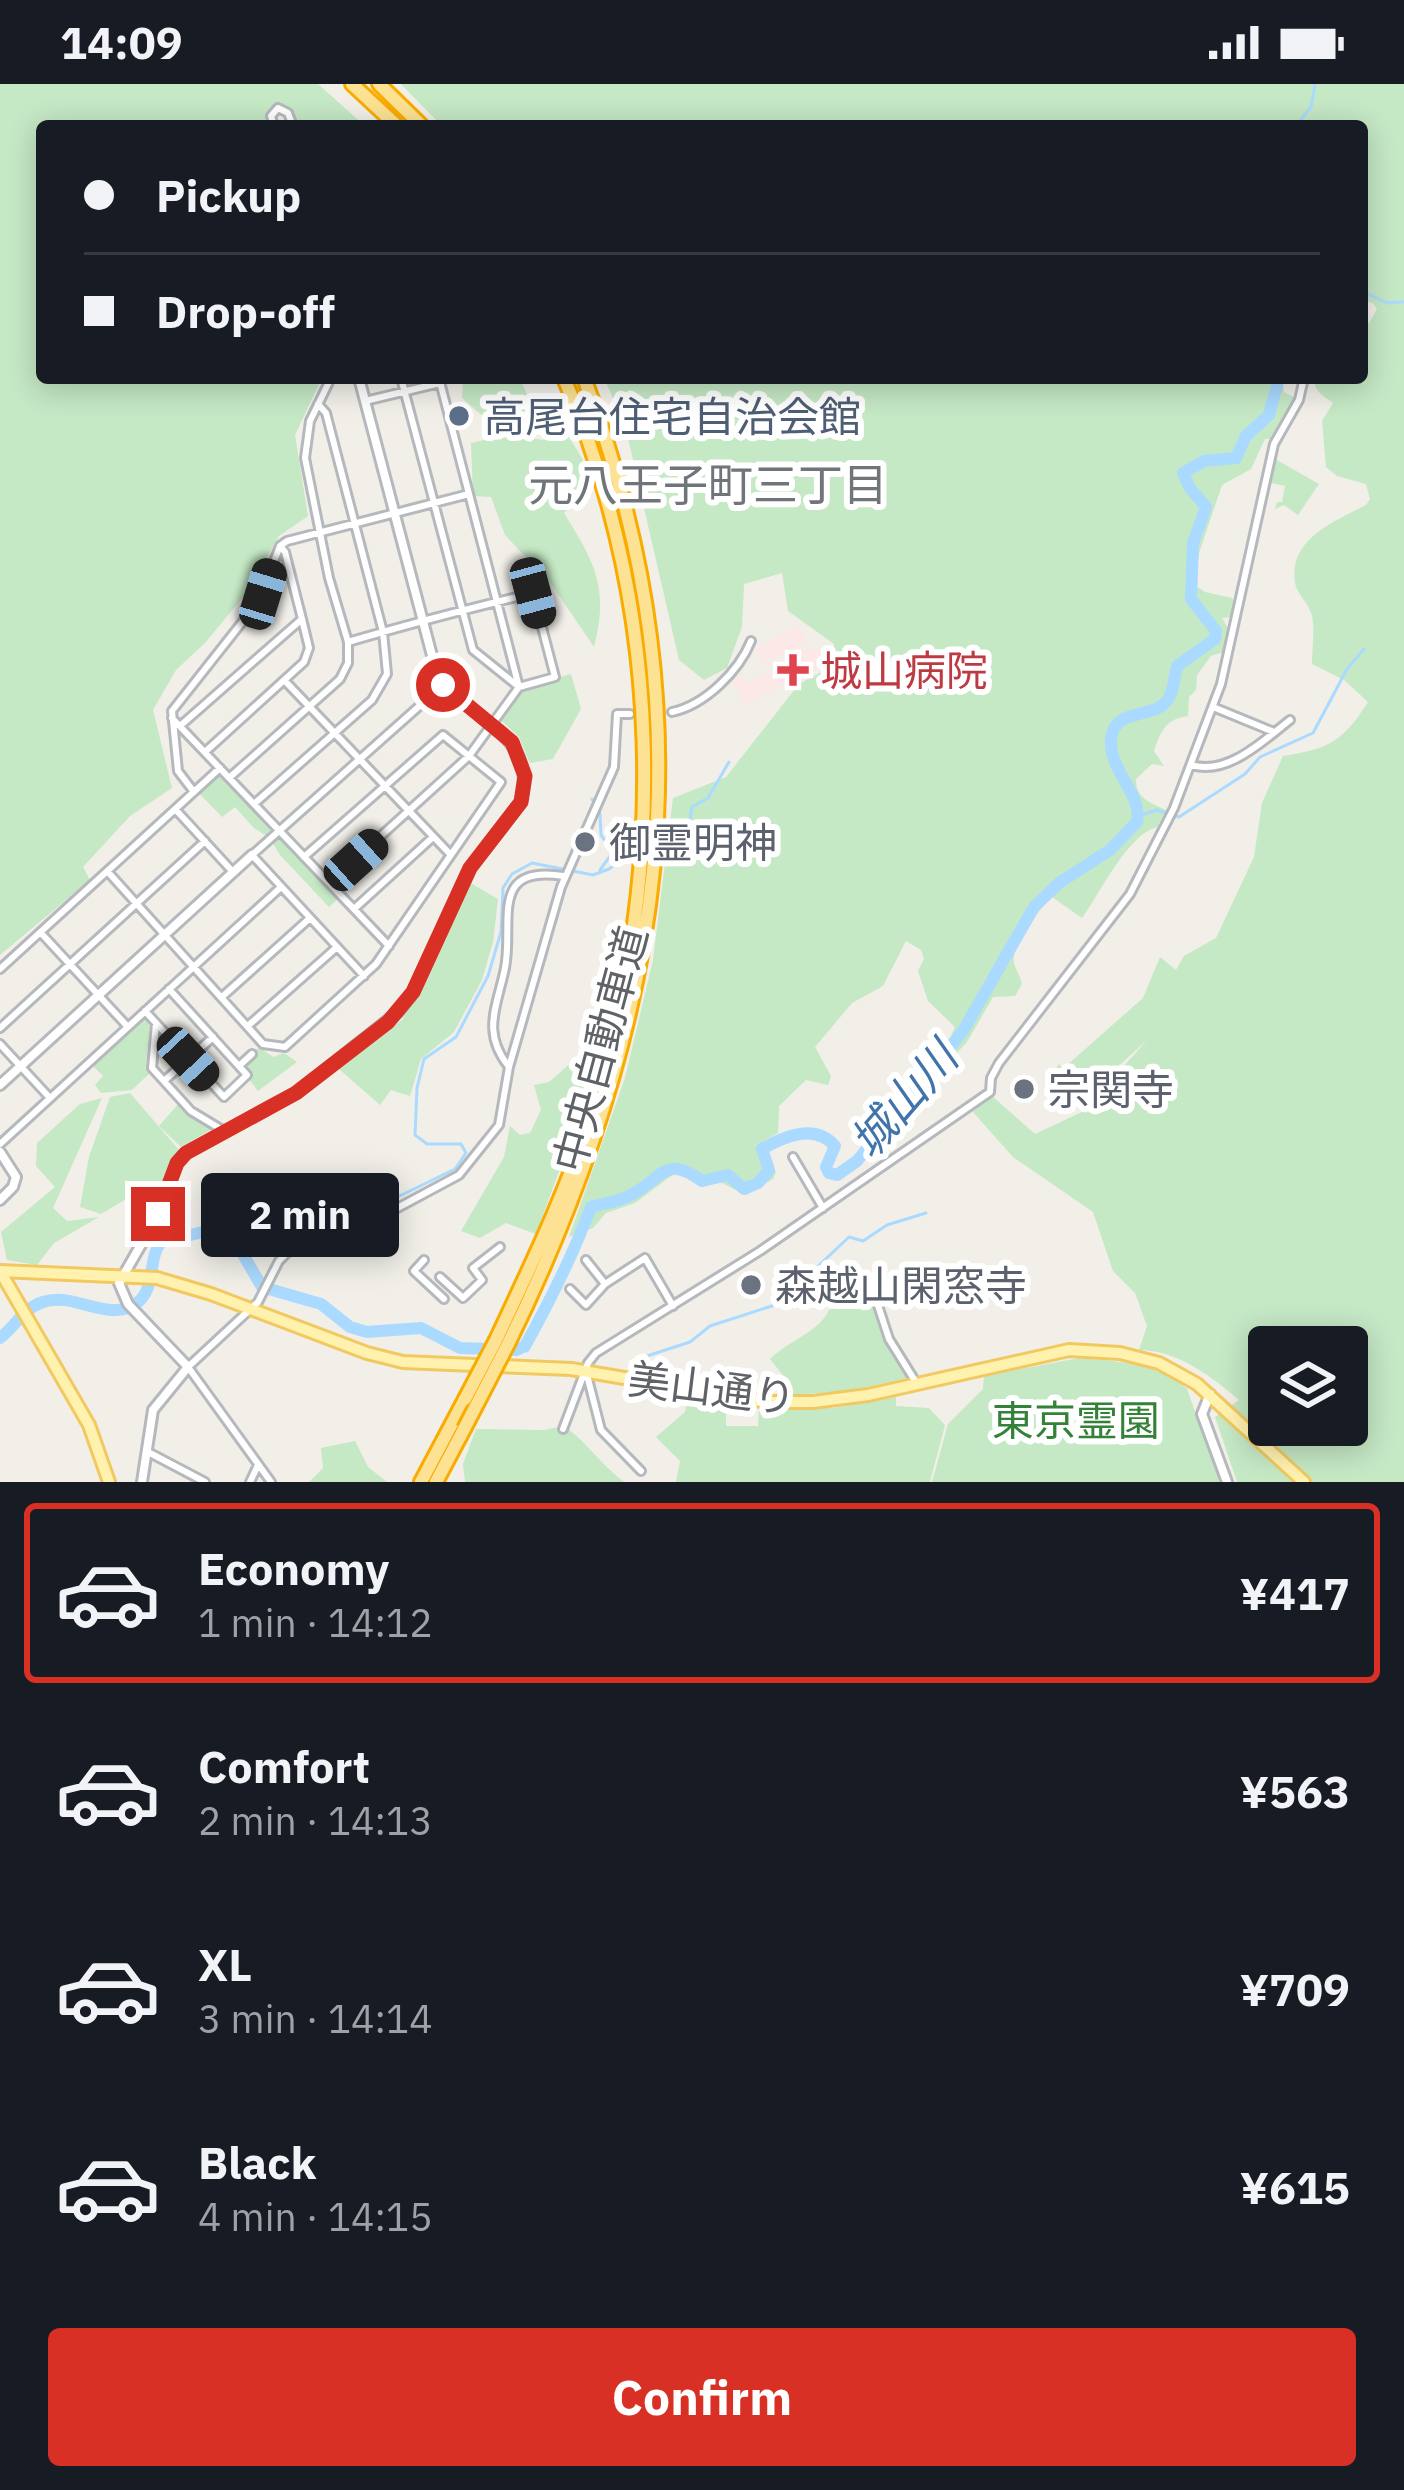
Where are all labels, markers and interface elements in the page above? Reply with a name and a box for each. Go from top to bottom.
text: 14:09 [60,13,183,71]
text: Pickup [156,166,301,224]
text: Drop-off [156,282,335,340]
place label: 高尾台住宅自治会館 [483,389,861,444]
marker: 高尾台住宅自治会館 [446,403,472,429]
district label: 元八王子町三丁目 [528,455,888,513]
car [235,554,291,634]
car [506,554,560,632]
place label: 城山病院 [820,643,988,698]
marker: 城山病院 [777,654,809,686]
route start [416,658,470,712]
place label: 御霊明神 [609,815,777,870]
car [317,823,395,897]
marker: 御霊明神 [572,829,598,855]
street label: 中央自動車道 [541,920,659,1178]
car [150,1020,226,1098]
water label: 城山川 [837,1026,972,1169]
place label: 宗関寺 [1048,1062,1174,1117]
marker: 宗関寺 [1011,1076,1037,1102]
callout: 2 min [200,1172,398,1256]
route end [131,1187,185,1241]
text: 2 min [249,1189,351,1240]
place label: 森越山閑窓寺 [775,1258,1027,1313]
marker: 森越山閑窓寺 [738,1272,764,1298]
map controls [1248,1326,1368,1446]
button: layers [1248,1326,1368,1446]
street label: 美山通り [625,1350,799,1426]
park label: 東京霊園 [992,1393,1160,1448]
icon: car [54,1539,162,1647]
text: Economy [198,1539,389,1597]
text: ¥417 [1240,1564,1350,1622]
text: 1 min · 14:12 [198,1597,433,1648]
icon: car [54,1737,162,1845]
text: Comfort [198,1737,370,1795]
text: ¥563 [1240,1762,1350,1820]
text: 2 min · 14:13 [198,1795,433,1846]
icon: car [54,1935,162,2043]
text: XL [198,1935,252,1993]
text: ¥709 [1240,1960,1350,2018]
text: 3 min · 14:14 [198,1993,433,2044]
icon: car [54,2133,162,2241]
text: Black [198,2133,317,2191]
text: ¥615 [1240,2158,1350,2216]
text: 4 min · 14:15 [198,2191,433,2242]
button: Confirm [48,2328,1356,2466]

